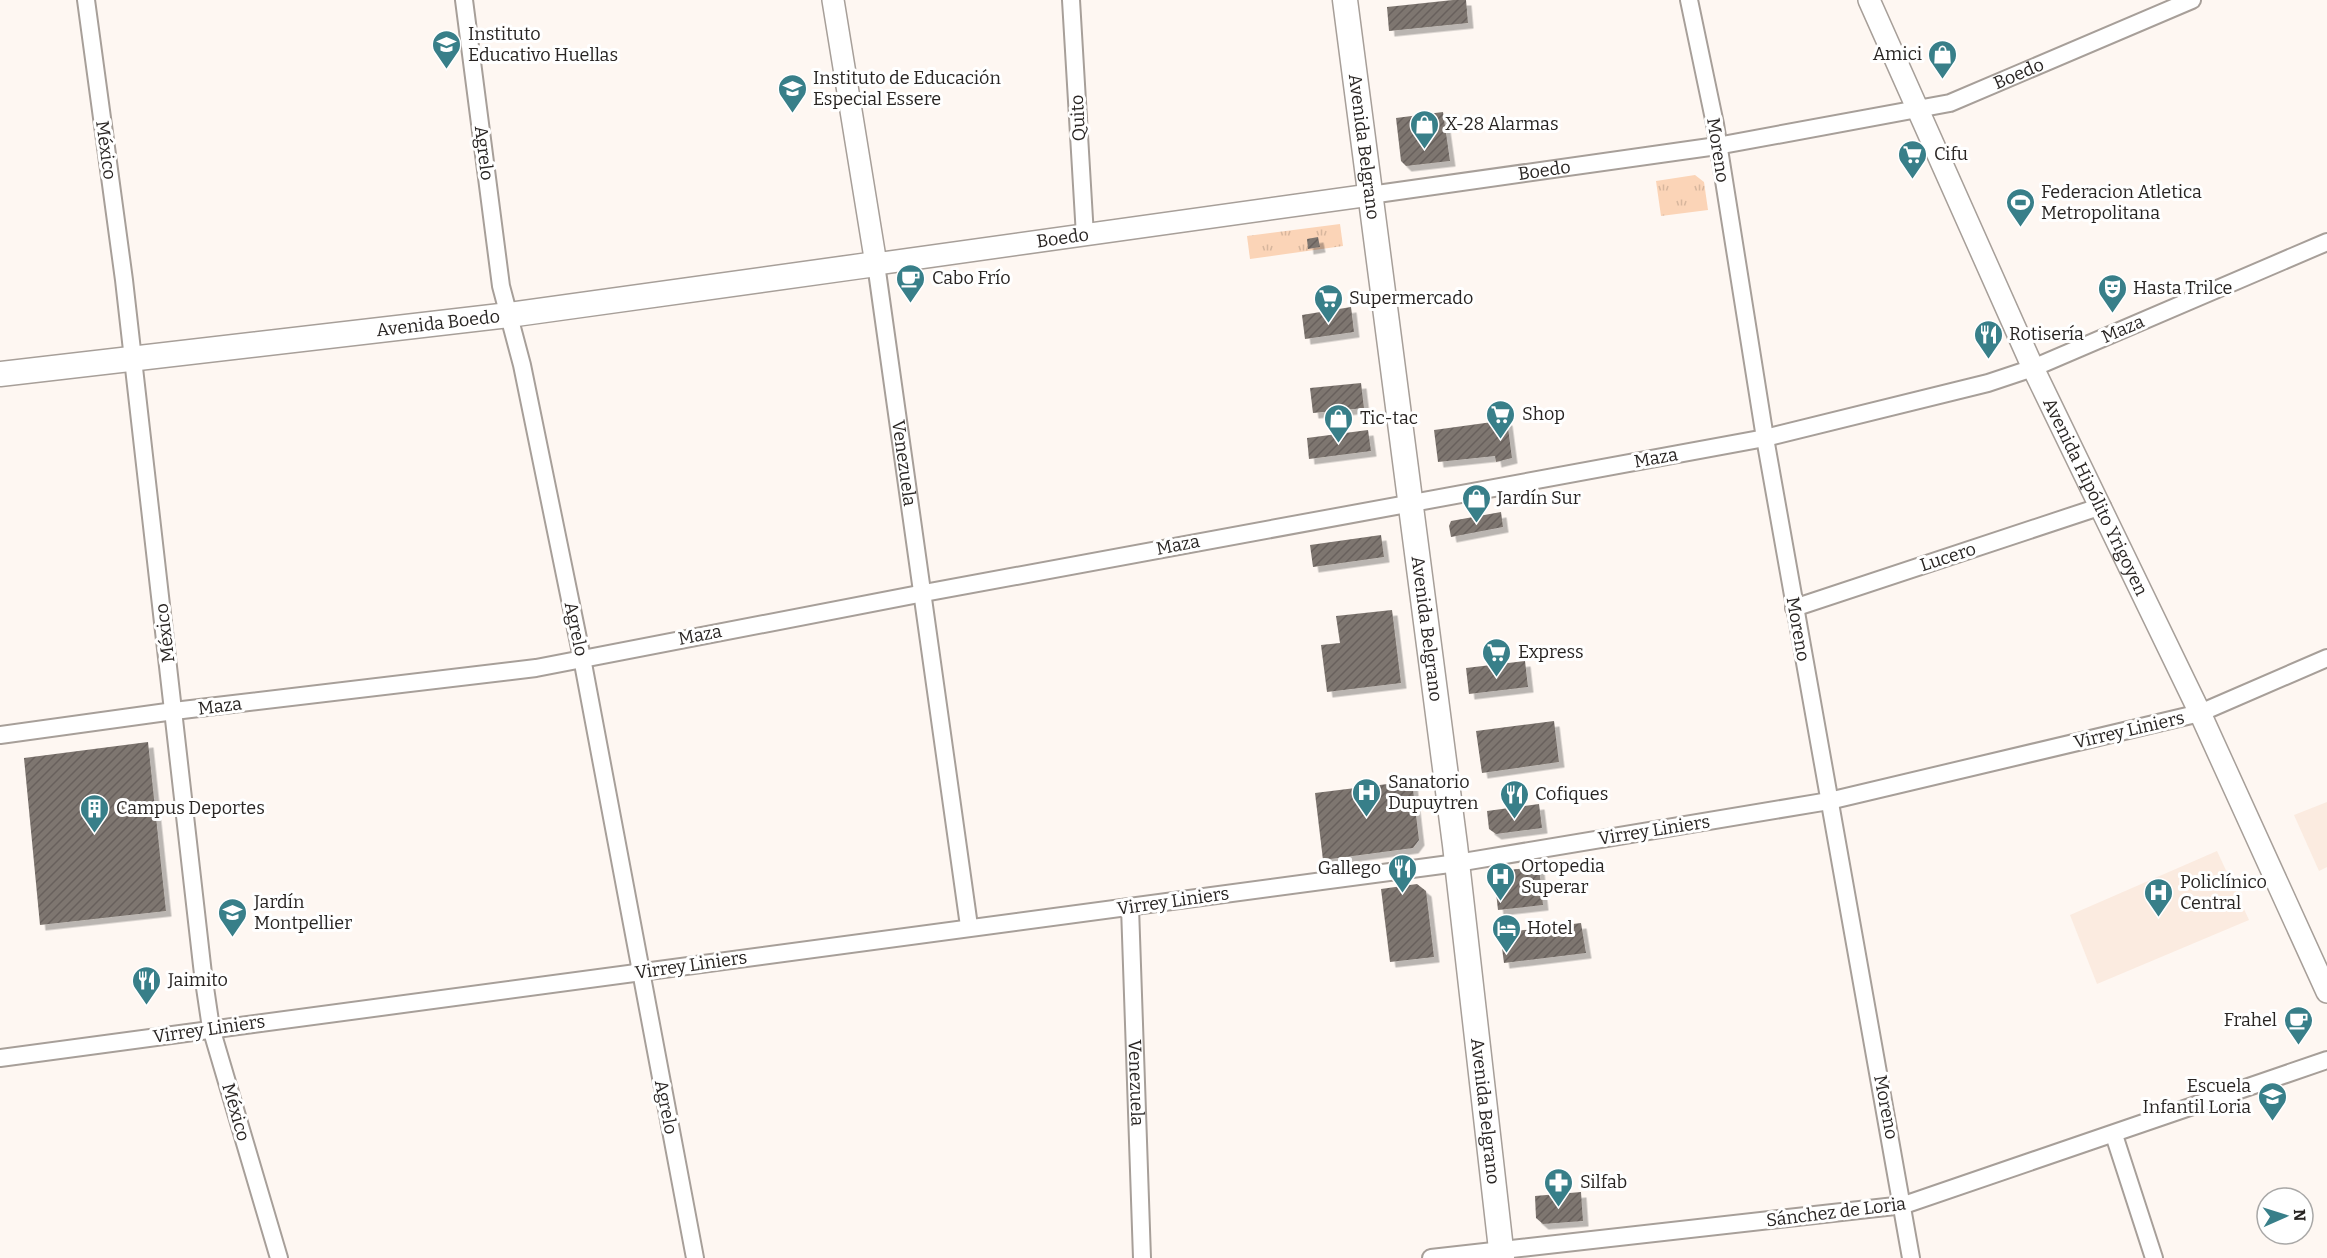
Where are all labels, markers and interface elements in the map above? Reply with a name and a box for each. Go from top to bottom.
place label: Instituto Educativo Huellas [468,23,618,66]
school or university icon: Instituto Educativo Huellas [431,28,463,70]
shop icon: Amici [1927,38,1959,80]
place label: Amici [1873,43,1922,65]
street label: Boedo [1990,53,2047,94]
place label: Instituto de Educación Especial Essere [813,67,1001,110]
school or university icon: Instituto de Educación Especial Essere [776,72,808,114]
street label: Avenida Belgrano [1344,73,1384,221]
street label: Quito [1066,94,1090,142]
shop icon: X-28 Alarmas [1408,108,1440,150]
place label: X-28 Alarmas [1445,113,1559,135]
street label: Moreno [1702,116,1734,184]
street label: México [91,119,121,181]
street label: Agrelo [470,124,498,182]
supermarket icon: Cifu [1897,138,1929,180]
place label: Cifu [1934,143,1968,165]
street label: Boedo [1517,156,1572,185]
place label: Federacion Atletica Metropolitana [2041,181,2202,224]
sports icon: Federacion Atletica Metropolitana [2004,186,2036,228]
street label: Boedo [1035,223,1090,252]
cafe icon: Cabo Frío [895,262,927,304]
place label: Cabo Frío [932,267,1011,289]
theatre icon: Hasta Trilce [2096,272,2128,314]
place label: Hasta Trilce [2133,277,2232,299]
supermarket icon: Supermercado [1312,282,1344,324]
place label: Supermercado [1349,287,1473,309]
street label: Avenida Boedo [375,305,501,341]
street label: Maza [2098,310,2148,348]
restaurant icon: Rotisería [1972,318,2004,360]
place label: Rotisería [2009,323,2084,345]
street label: Avenida Hipólito Yrigoyen [2038,394,2153,600]
supermarket icon: Shop [1485,398,1517,440]
shop icon: Tic-tac [1323,402,1355,444]
place label: Shop [1522,403,1565,425]
place label: Tic-tac [1360,407,1418,429]
street label: Venezuela [887,419,921,508]
street label: Maza [1632,443,1680,473]
shop icon: Jardín Sur [1460,482,1492,524]
place label: Jardín Sur [1496,487,1581,509]
street label: Maza [1154,530,1202,560]
street label: Lucero [1917,538,1979,576]
street label: Avenida Belgrano [1406,554,1447,703]
street label: Moreno [1782,595,1814,663]
street label: Agrelo [560,600,592,658]
street label: México [150,602,180,664]
street label: Maza [676,620,724,650]
supermarket icon: Express [1481,636,1513,678]
place label: Express [1518,641,1584,663]
street label: Maza [197,692,243,720]
street label: Virrey Liniers [2072,707,2186,753]
place label: Sanatorio Dupuytren [1388,771,1479,814]
hospital icon: Sanatorio Dupuytren [1351,776,1383,818]
restaurant icon: Cofiques [1498,778,1530,820]
place label: Cofiques [1535,783,1608,805]
building icon: Campus Deportes [79,792,111,834]
place label: Campus Deportes [116,797,265,819]
street label: Virrey Liniers [1597,810,1711,850]
restaurant icon: Gallego [1386,852,1418,894]
place label: Ortopedia Superar [1521,855,1605,898]
place label: Gallego [1318,857,1381,879]
hospital icon: Ortopedia Superar [1484,860,1516,902]
place label: Policlínico Central [2180,871,2267,914]
hospital icon: Policlínico Central [2143,876,2175,918]
street label: Virrey Liniers [1116,882,1230,920]
place label: Jardín Montpellier [253,891,352,934]
school or university icon: Jardín Montpellier [217,896,249,938]
hotel icon: Hotel [1490,912,1522,954]
place label: Hotel [1527,917,1573,939]
street label: Virrey Liniers [634,946,748,984]
restaurant icon: Jaimito [131,964,163,1006]
place label: Jaimito [167,969,228,991]
cafe icon: Frahel [2282,1004,2314,1046]
place label: Frahel [2224,1009,2277,1031]
street label: Virrey Liniers [152,1010,266,1048]
street label: Avenida Belgrano [1466,1037,1505,1185]
street label: Venezuela [1124,1039,1148,1127]
street label: Moreno [1869,1073,1903,1141]
place label: Escuela Infantil Loria [2142,1075,2251,1118]
street label: Agrelo [650,1078,682,1136]
street label: México [217,1080,255,1144]
school or university icon: Escuela Infantil Loria [2256,1080,2288,1122]
pharmacy icon: Silfab [1543,1166,1575,1208]
place label: Silfab [1580,1171,1627,1193]
north arrow [2255,1186,2315,1246]
street label: Sánchez de Loria [1765,1192,1907,1231]
text: N [2290,1209,2309,1222]

